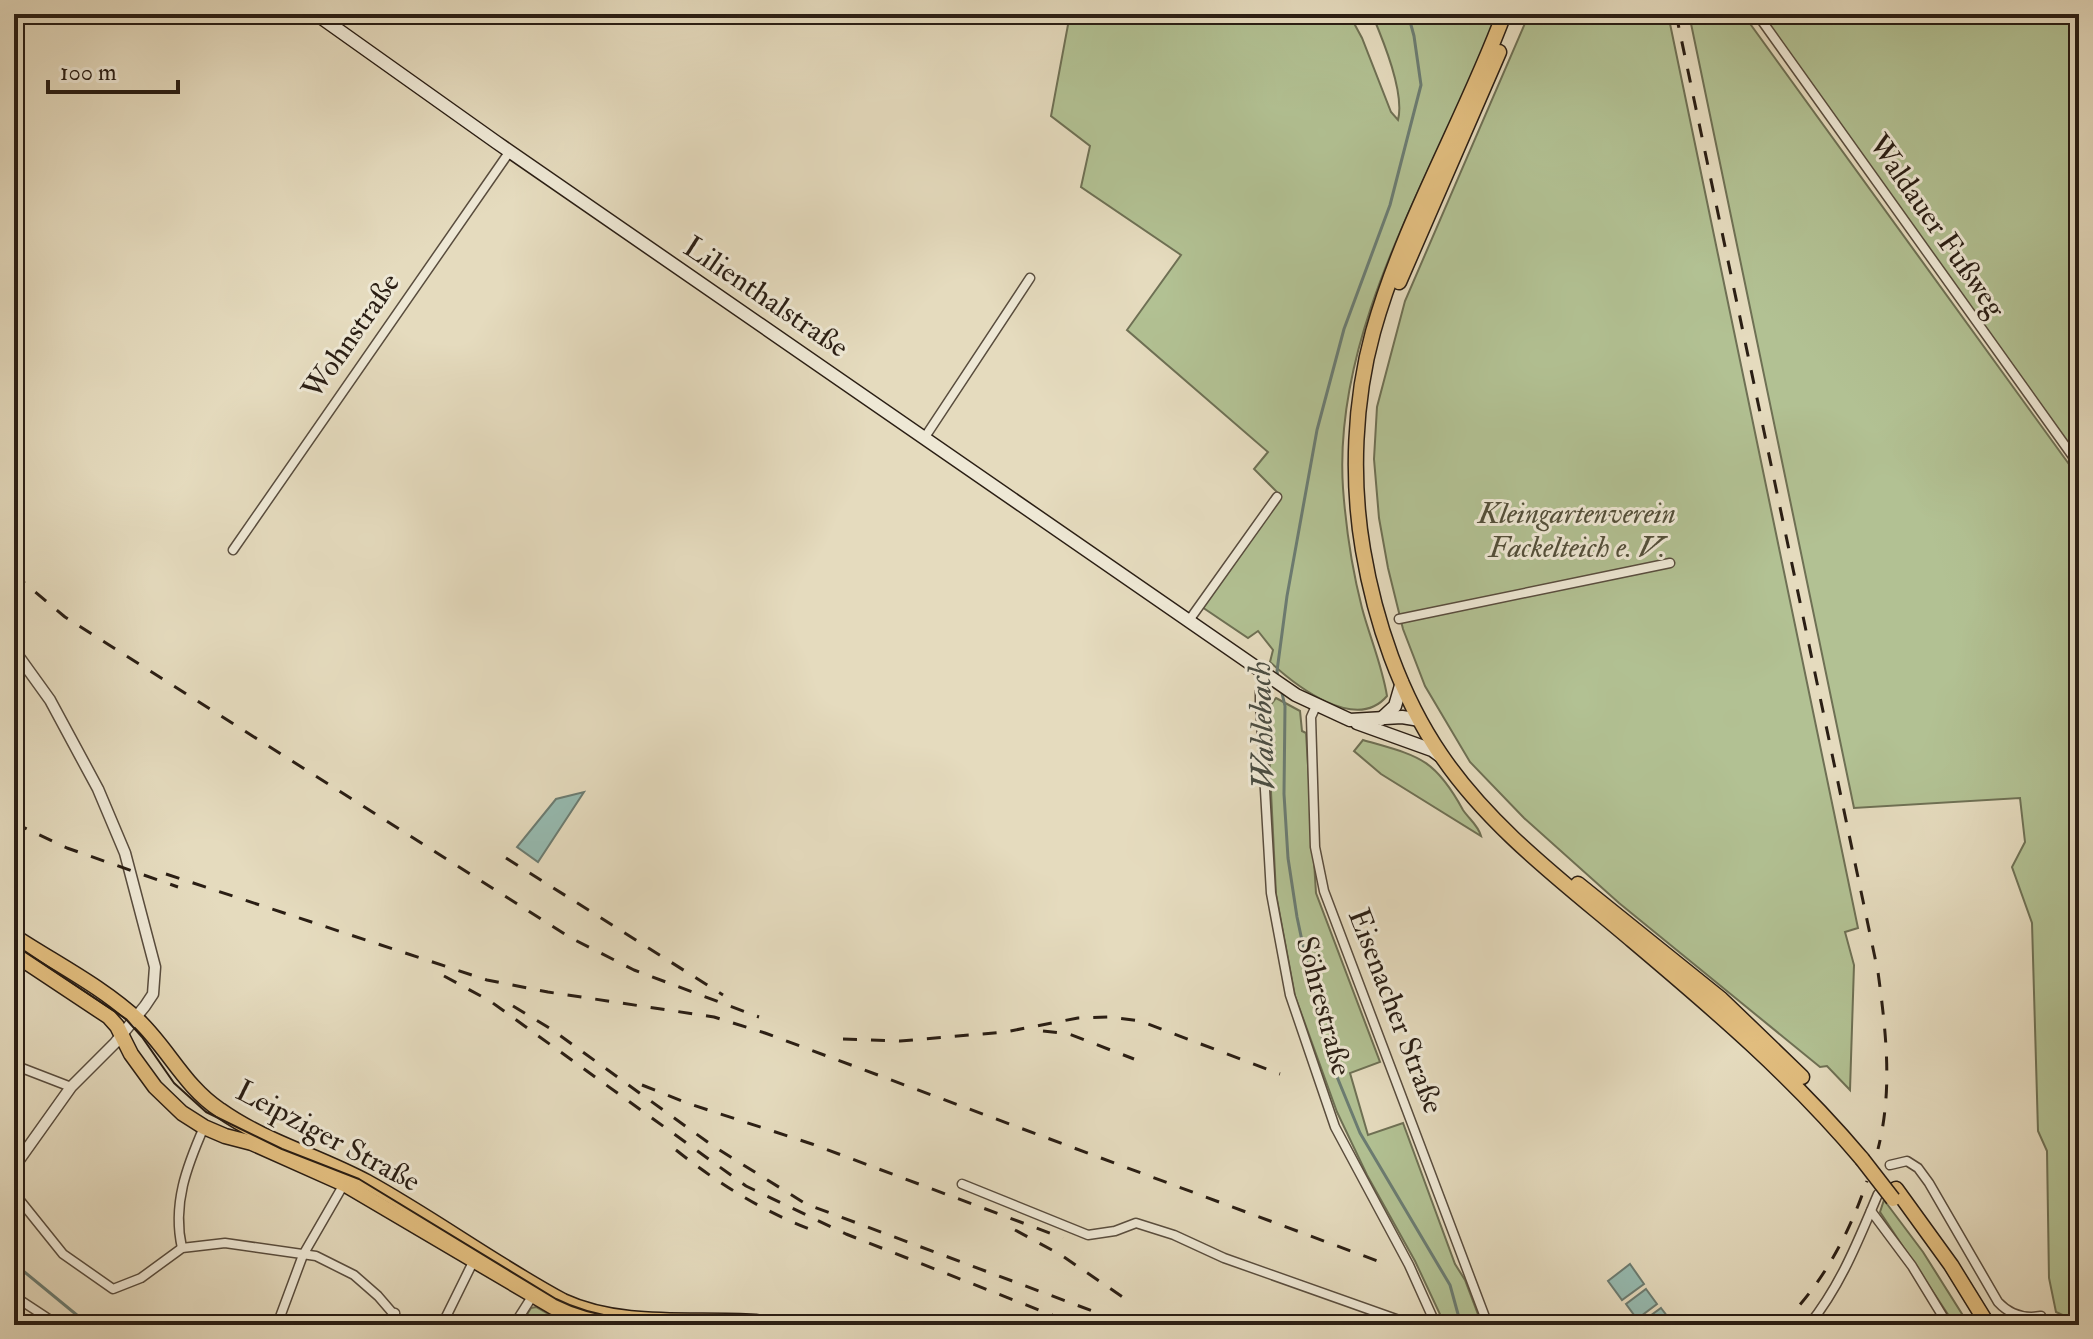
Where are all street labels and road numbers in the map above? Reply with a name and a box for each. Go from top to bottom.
street label: Waldauer Fußweg [1859,126,2015,326]
street label: Lilienthalstraße [677,228,855,366]
street label: Wohnstraße [294,266,408,407]
street label: Eisenacher Straße [1340,903,1452,1119]
street label: Söhrestraße [1288,932,1360,1080]
street label: Leipziger Straße [230,1072,426,1200]

